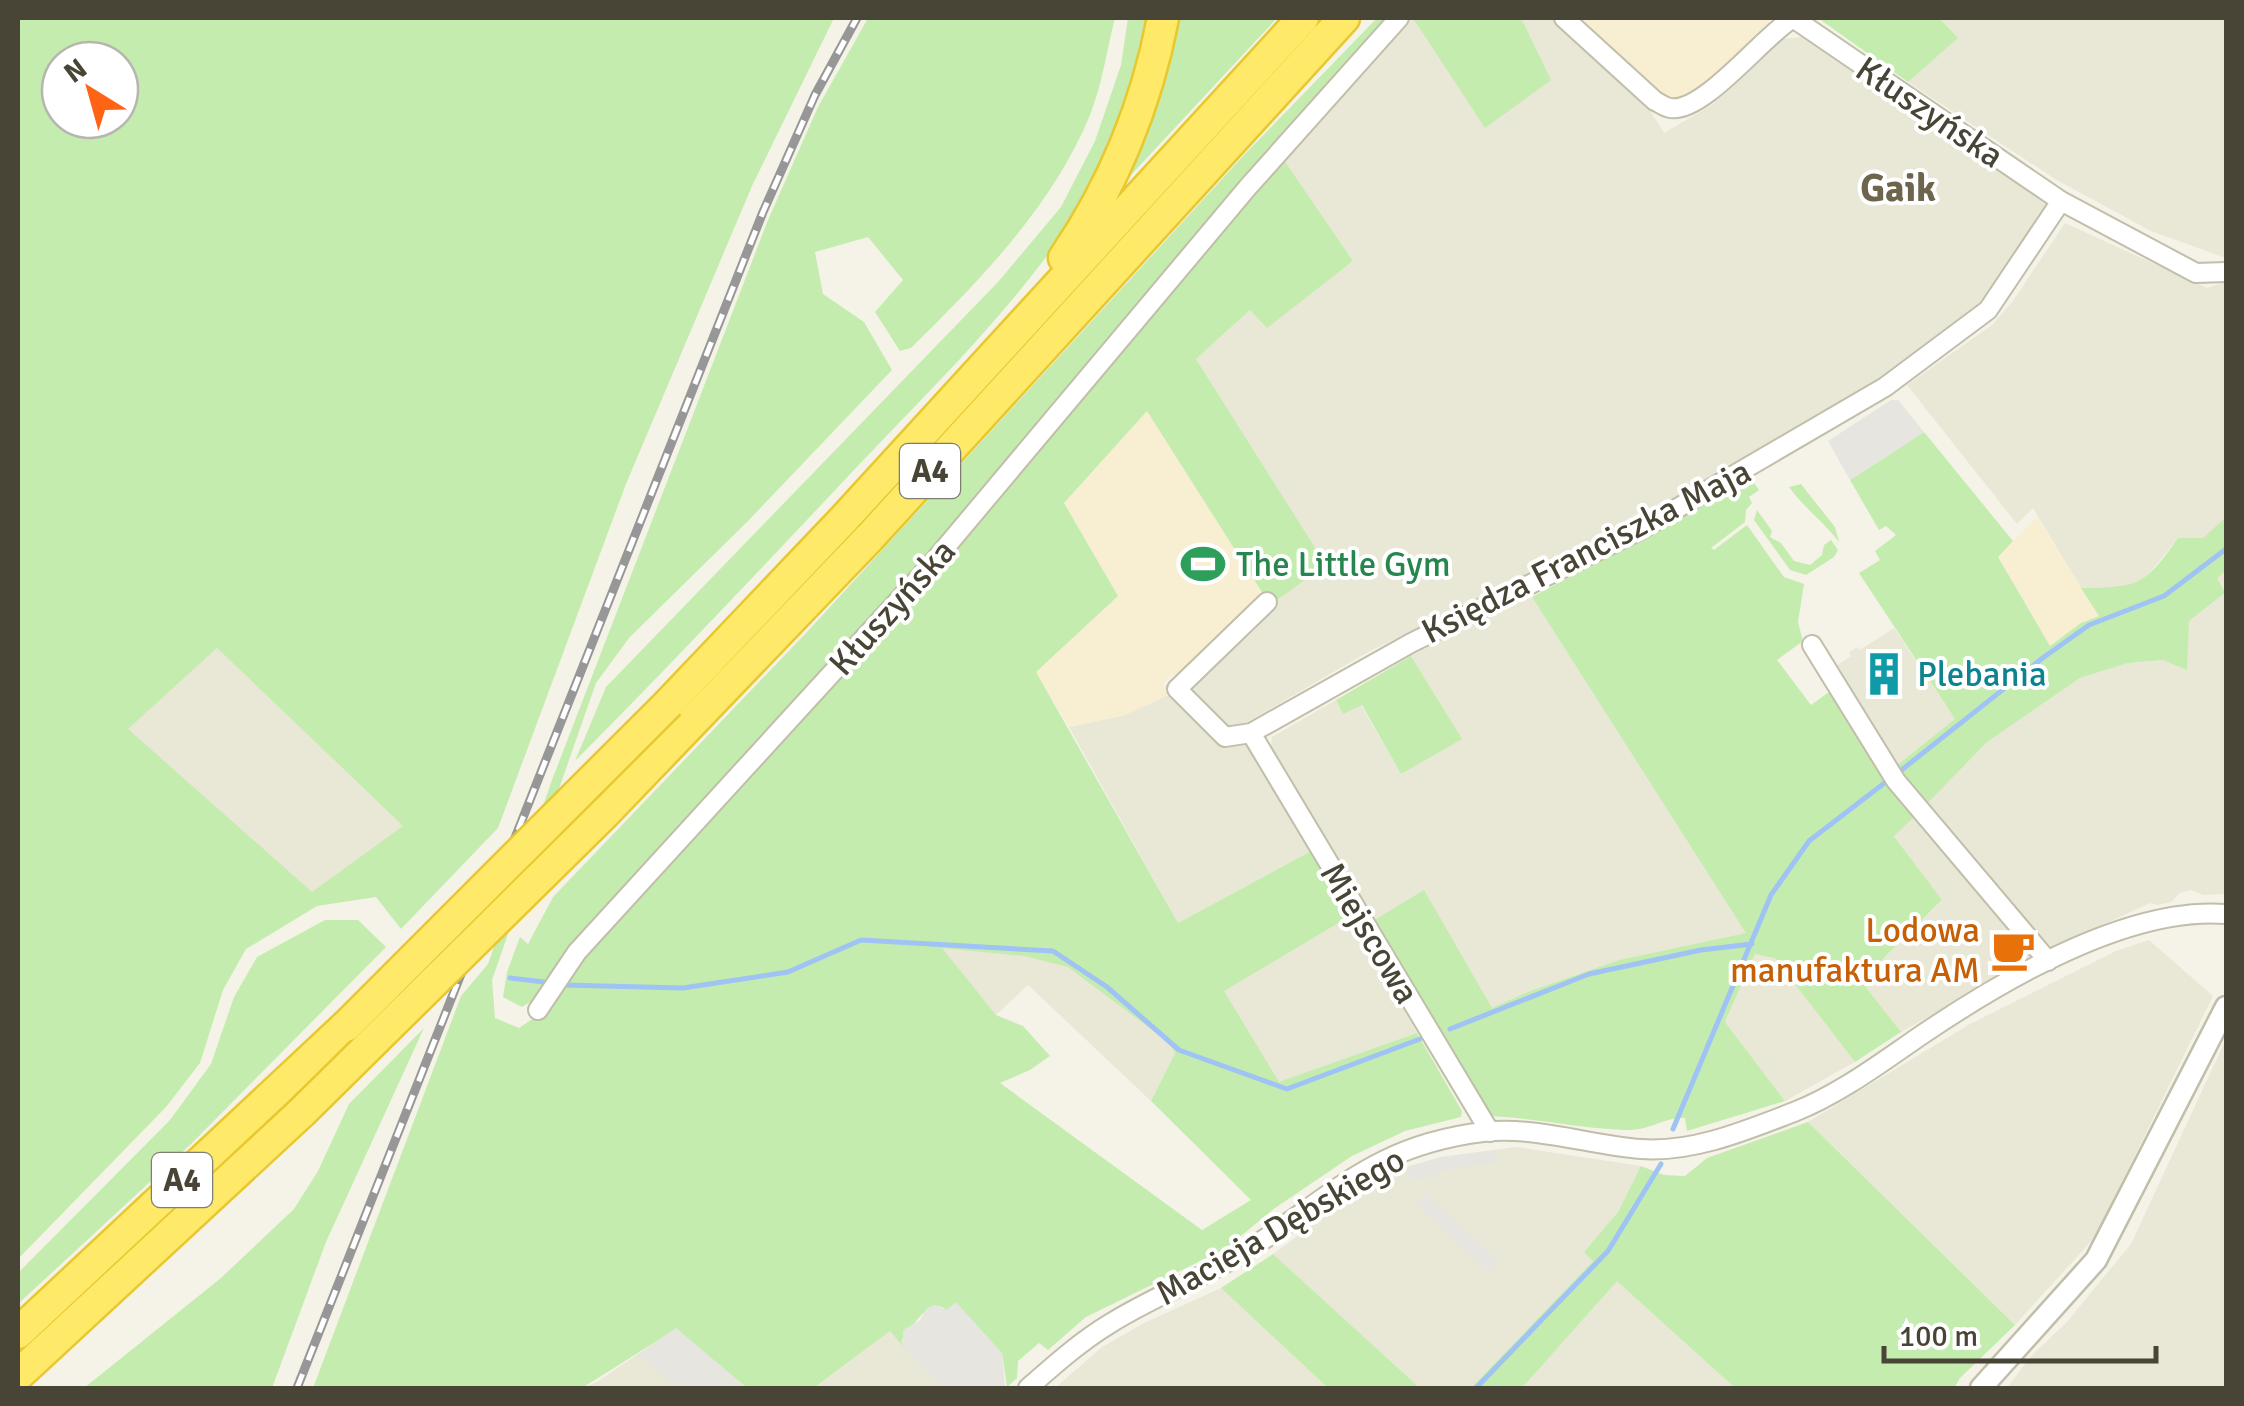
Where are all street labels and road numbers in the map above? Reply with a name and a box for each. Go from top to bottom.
street label: Kłuszyńska [1848,47,2012,177]
road number: A4 [900,444,960,498]
street label: Księdza Franciszka Maja [1414,450,1758,653]
street label: Kłuszyńska [820,530,965,684]
street label: Miejscowa [1311,855,1428,1012]
street label: Macieja Dębskiego [1148,1138,1412,1315]
road number: A4 [152,1153,212,1207]

